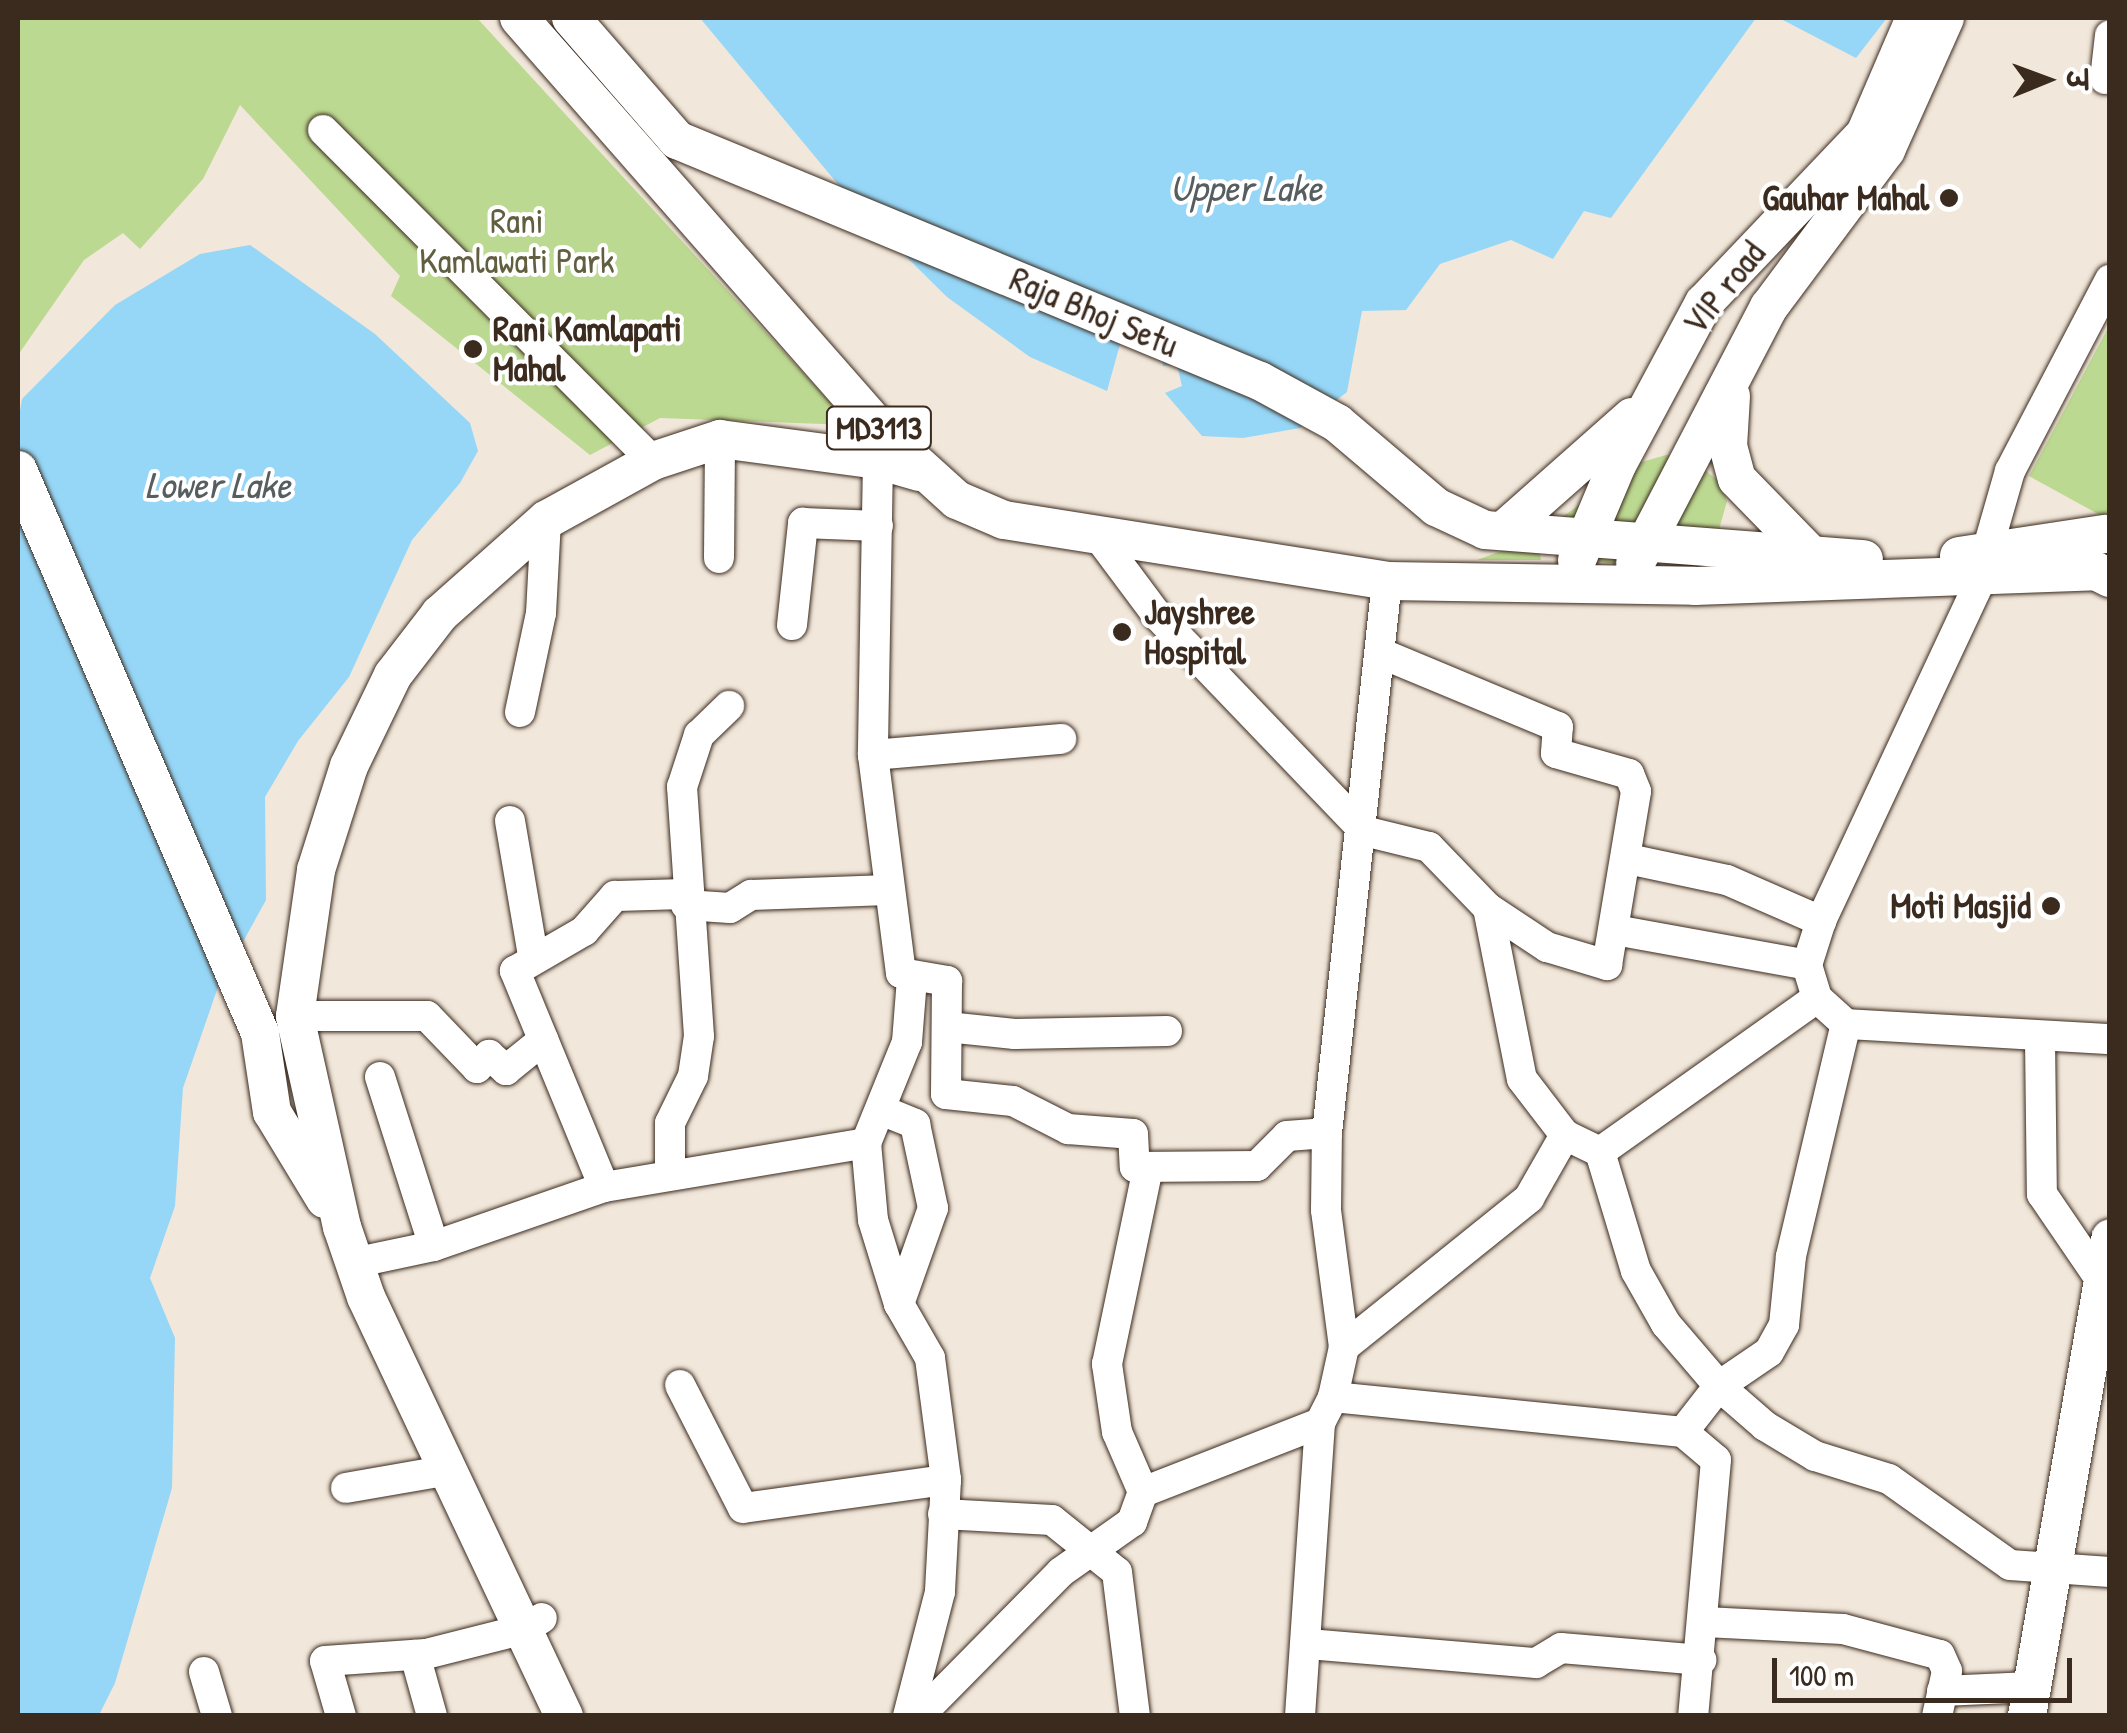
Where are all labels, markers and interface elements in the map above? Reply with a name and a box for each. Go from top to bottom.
north arrow [1997,30,2097,130]
text: उ [2058,70,2096,89]
water label: Upper Lake [1170,165,1322,211]
place label: Gauhar Mahal [1762,177,1929,219]
marker: Gauhar Mahal [1938,187,1960,209]
park label: Rani Kamlawati Park [419,200,615,282]
street label: VIP road [1674,233,1774,343]
street label: Raja Bhoj Setu [1004,258,1184,366]
place label: Rani Kamlapati Mahal [493,308,682,390]
marker: Rani Kamlapati Mahal [462,338,484,360]
road number: MD3113 [824,401,934,455]
water label: Lower Lake [145,462,291,508]
place label: Jayshree Hospital [1144,591,1255,673]
marker: Jayshree Hospital [1109,619,1135,645]
place label: Moti Masjid [1890,885,2031,927]
marker: Moti Masjid [2040,895,2062,917]
scale bar [1777,1638,2077,1700]
text: 100 m [1789,1655,1854,1695]

